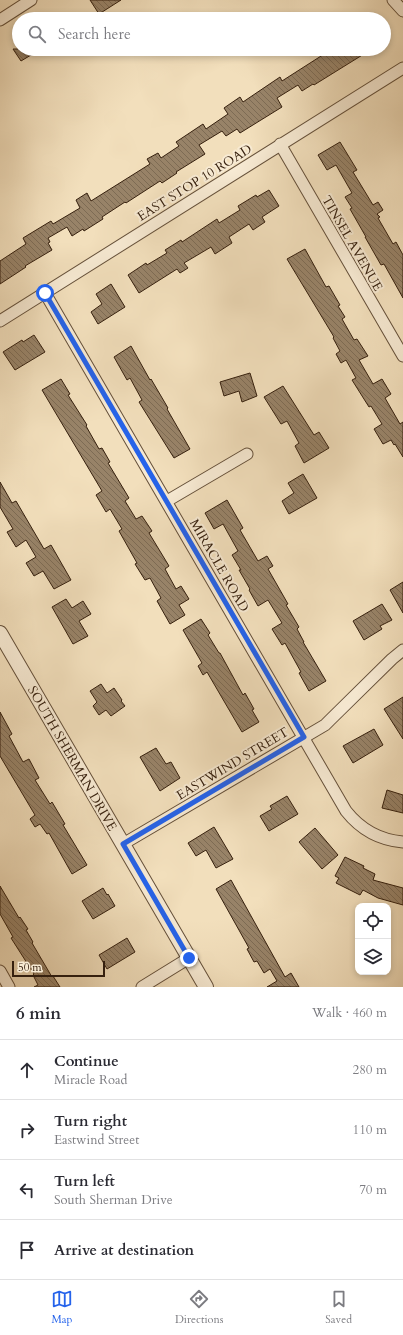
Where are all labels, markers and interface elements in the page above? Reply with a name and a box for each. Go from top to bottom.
search box [12,12,391,56]
icon: search [26,23,48,45]
text: Search here [58,24,131,44]
street label: EAST STOP 10 ROAD [134,140,255,225]
street label: TINSEL AVENUE [317,192,387,295]
route start [36,284,54,302]
street label: MIRACLE ROAD [185,516,253,615]
street label: SOUTH SHERMAN DRIVE [23,683,121,834]
street label: EASTWIND STREET [173,723,292,805]
map controls [355,903,391,975]
button: locate [355,903,391,939]
button: layers [355,939,391,975]
route end [180,949,198,967]
scale bar [12,959,105,978]
text: 50 m [18,960,42,975]
text: 6 min [16,1002,61,1025]
text: Walk · 460 m [312,1004,387,1022]
text: Continue [54,1051,119,1071]
icon: ahead [16,1059,38,1081]
text: 280 m [353,1061,387,1079]
text: Miracle Road [54,1071,127,1089]
text: Turn right [54,1111,127,1131]
icon: right [16,1119,38,1141]
text: 110 m [353,1121,387,1139]
text: Eastwind Street [54,1131,139,1149]
text: Turn left [54,1171,115,1191]
icon: left [16,1179,38,1201]
text: 70 m [359,1181,387,1199]
text: South Sherman Drive [54,1191,173,1209]
icon: arrive [16,1239,38,1261]
text: Arrive at destination [54,1240,194,1260]
tab: Map [51,1288,73,1327]
tab: Directions [175,1288,223,1327]
tab: Saved [325,1288,352,1327]

